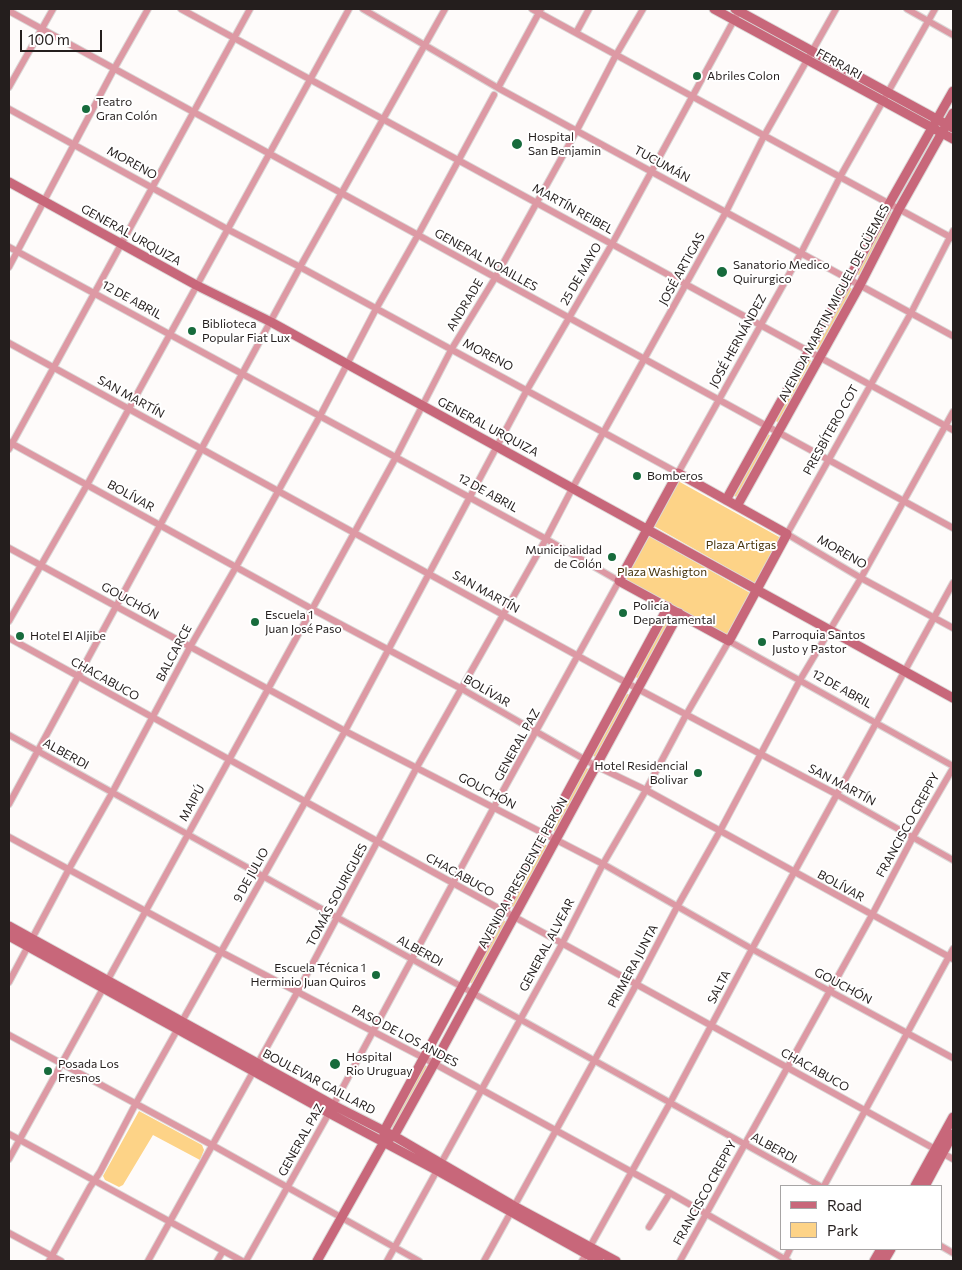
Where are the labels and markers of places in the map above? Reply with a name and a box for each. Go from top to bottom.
place label: Abriles Colon [707,69,780,83]
marker: Abriles Colon [691,70,703,82]
place label: Teatro Gran Colón [96,95,157,123]
marker: Teatro Gran Colón [80,103,92,115]
place label: Hospital San Benjamin [528,130,601,158]
marker: Hospital San Benjamin [510,137,524,151]
place label: Sanatorio Medico Quirurgico [733,258,830,286]
marker: Sanatorio Medico Quirurgico [715,265,729,279]
place label: Biblioteca Popular Fiat Lux [202,317,290,345]
marker: Biblioteca Popular Fiat Lux [186,325,198,337]
place label: Bomberos [647,469,703,483]
marker: Bomberos [631,470,643,482]
place label: Municipalidad de Colón [525,543,602,571]
marker: Municipalidad de Colón [606,551,618,563]
place label: Policía Departamental [633,599,715,627]
marker: Policía Departamental [617,607,629,619]
place label: Escuela 1 Juan José Paso [265,608,342,636]
marker: Escuela 1 Juan José Paso [249,616,261,628]
place label: Parroquia Santos Justo y Pastor [772,628,865,656]
place label: Hotel El Aljibe [30,629,106,643]
marker: Hotel El Aljibe [14,630,26,642]
marker: Parroquia Santos Justo y Pastor [756,636,768,648]
place label: Hotel Residencial Bolivar [594,759,688,787]
marker: Hotel Residencial Bolivar [692,767,704,779]
place label: Escuela Técnica 1 Herminio Juan Quiros [251,961,366,989]
marker: Escuela Técnica 1 Herminio Juan Quiros [370,969,382,981]
place label: Hospital Rio Uruguay [346,1050,412,1078]
place label: Posada Los Fresnos [58,1057,119,1085]
marker: Hospital Rio Uruguay [328,1057,342,1071]
marker: Posada Los Fresnos [42,1065,54,1077]

